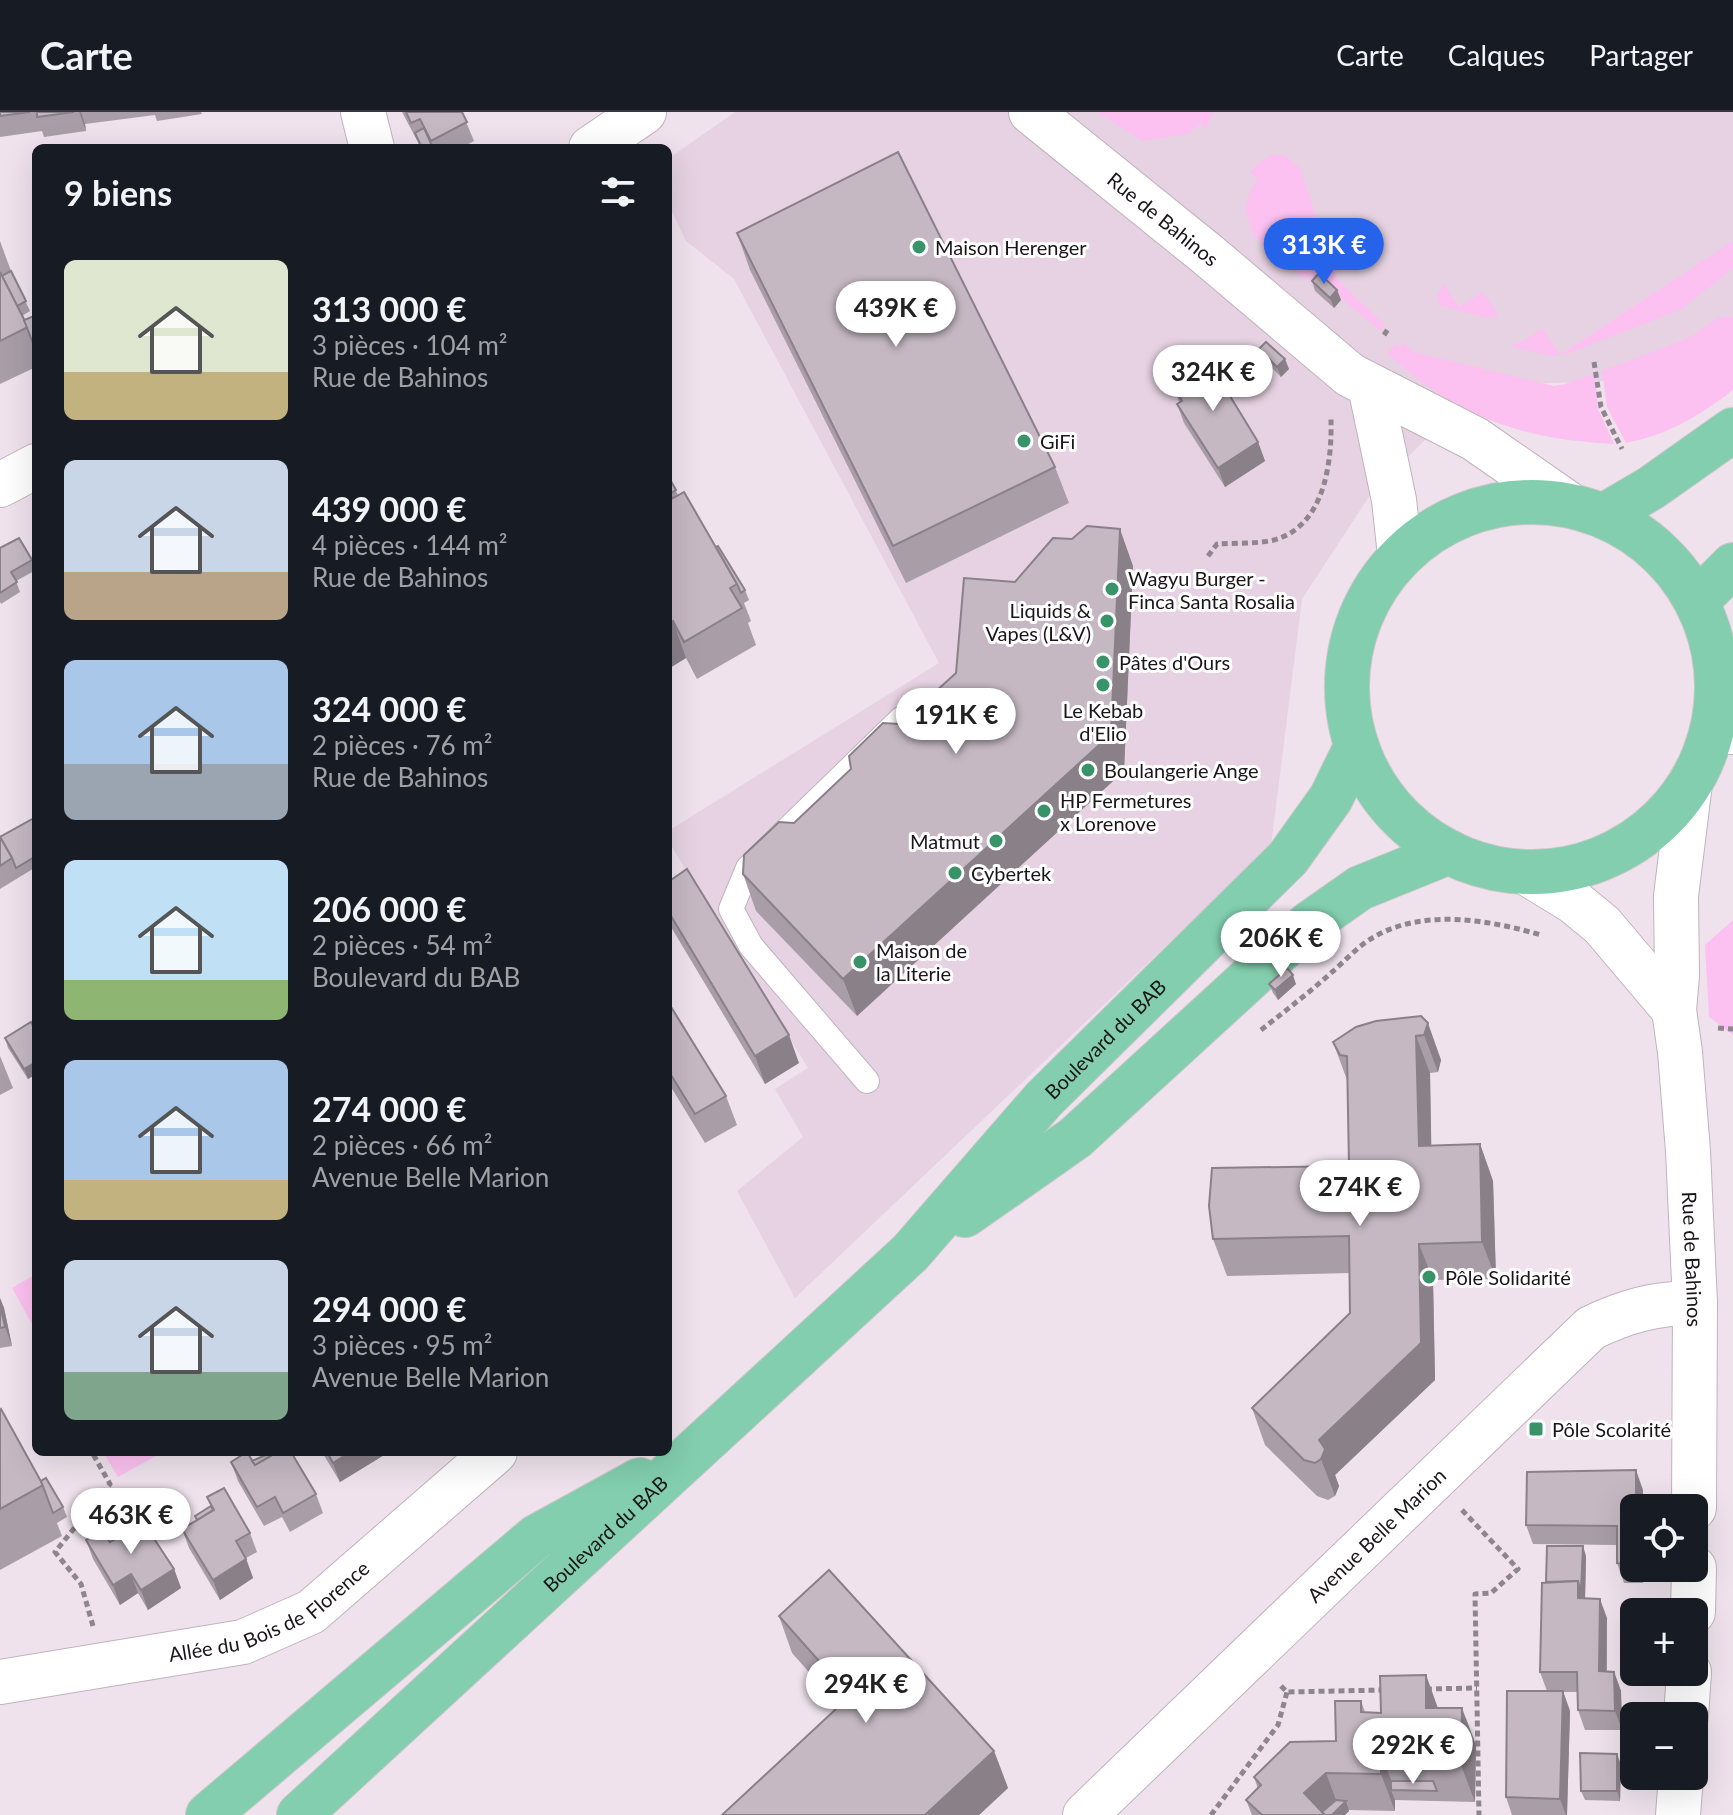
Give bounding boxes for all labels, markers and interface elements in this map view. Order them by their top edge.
text: Carte [40,32,133,78]
text: Carte [1336,38,1404,72]
text: Calques [1448,38,1545,72]
text: Partager [1589,38,1693,72]
street label: Rue de Bahinos [1103,167,1224,271]
icon: filters [596,170,640,214]
text: 9 biens [64,172,172,213]
pin: 313K € [1259,218,1389,286]
text: 313K € [1282,228,1366,260]
place label: Maison Herenger [935,235,1087,259]
marker: Maison Herenger [910,238,928,256]
pin: 439K € [831,281,961,349]
text: 313 000 € [312,288,467,329]
text: 439K € [854,291,938,323]
icon: home [128,292,224,388]
text: 3 pièces · 104 m² [312,329,507,361]
pin: 324K € [1148,345,1278,413]
text: 324K € [1171,355,1255,387]
text: Rue de Bahinos [312,361,488,393]
place label: GiFi [1040,429,1075,453]
marker: GiFi [1015,432,1033,450]
text: 439 000 € [312,488,467,529]
icon: home [128,492,224,588]
text: 4 pièces · 144 m² [312,529,507,561]
text: Rue de Bahinos [312,561,488,593]
place label: Wagyu Burger - Finca Santa Rosalia [1128,566,1295,613]
marker: Wagyu Burger - Finca Santa Rosalia [1103,580,1121,598]
place label: Liquids & Vapes (L&V) [985,598,1092,645]
marker: Liquids & Vapes (L&V) [1098,612,1116,630]
place label: Pâtes d'Ours [1119,650,1230,674]
marker: Pâtes d'Ours [1094,653,1112,671]
marker: Le Kebab d'Elio [1094,676,1112,694]
text: 324 000 € [312,688,467,729]
pin: 191K € [891,688,1021,756]
icon: home [128,692,224,788]
text: 191K € [914,698,998,730]
place label: Le Kebab d'Elio [1063,698,1143,745]
text: 2 pièces · 76 m² [312,729,492,761]
place label: Boulangerie Ange [1104,758,1258,782]
text: Rue de Bahinos [312,761,488,793]
marker: Boulangerie Ange [1079,761,1097,779]
place label: HP Fermetures x Lorenove [1060,788,1191,835]
marker: HP Fermetures x Lorenove [1035,802,1053,820]
place label: Matmut [910,829,980,853]
marker: Matmut [987,832,1005,850]
place label: Cybertek [971,861,1052,885]
marker: Cybertek [946,864,964,882]
text: 206 000 € [312,888,467,929]
icon: home [128,892,224,988]
pin: 206K € [1216,911,1346,979]
text: 206K € [1239,921,1323,953]
text: 2 pièces · 54 m² [312,929,492,961]
place label: Maison de la Literie [876,938,967,985]
marker: Maison de la Literie [851,953,869,971]
text: Boulevard du BAB [312,961,520,993]
street label: Boulevard du BAB [1040,974,1170,1104]
text: 274 000 € [312,1088,467,1129]
icon: home [128,1092,224,1188]
text: 2 pièces · 66 m² [312,1129,492,1161]
pin: 274K € [1295,1160,1425,1228]
text: Avenue Belle Marion [312,1161,549,1193]
text: 274K € [1318,1170,1402,1202]
street label: Rue de Bahinos [1678,1191,1707,1327]
place label: Pôle Solidarité [1445,1265,1571,1289]
marker: Pôle Solidarité [1420,1268,1438,1286]
text: 294 000 € [312,1288,467,1329]
icon: home [128,1292,224,1388]
text: 3 pièces · 95 m² [312,1329,492,1361]
text: Avenue Belle Marion [312,1361,549,1393]
place label: Pôle Scolarité [1552,1417,1671,1441]
marker: Pôle Scolarité [1527,1420,1545,1438]
street label: Avenue Belle Marion [1302,1463,1450,1607]
street label: Boulevard du BAB [538,1470,672,1596]
pin: 463K € [66,1488,196,1556]
map controls [1620,1494,1708,1790]
button: locate [1620,1494,1708,1582]
text: 463K € [89,1498,173,1530]
street label: Allée du Bois de Florence [167,1555,374,1666]
button: + [1620,1598,1708,1686]
pin: 294K € [801,1657,931,1725]
text: 294K € [824,1667,908,1699]
button: − [1620,1702,1708,1790]
pin: 292K € [1348,1718,1478,1786]
text: 292K € [1371,1728,1455,1760]

